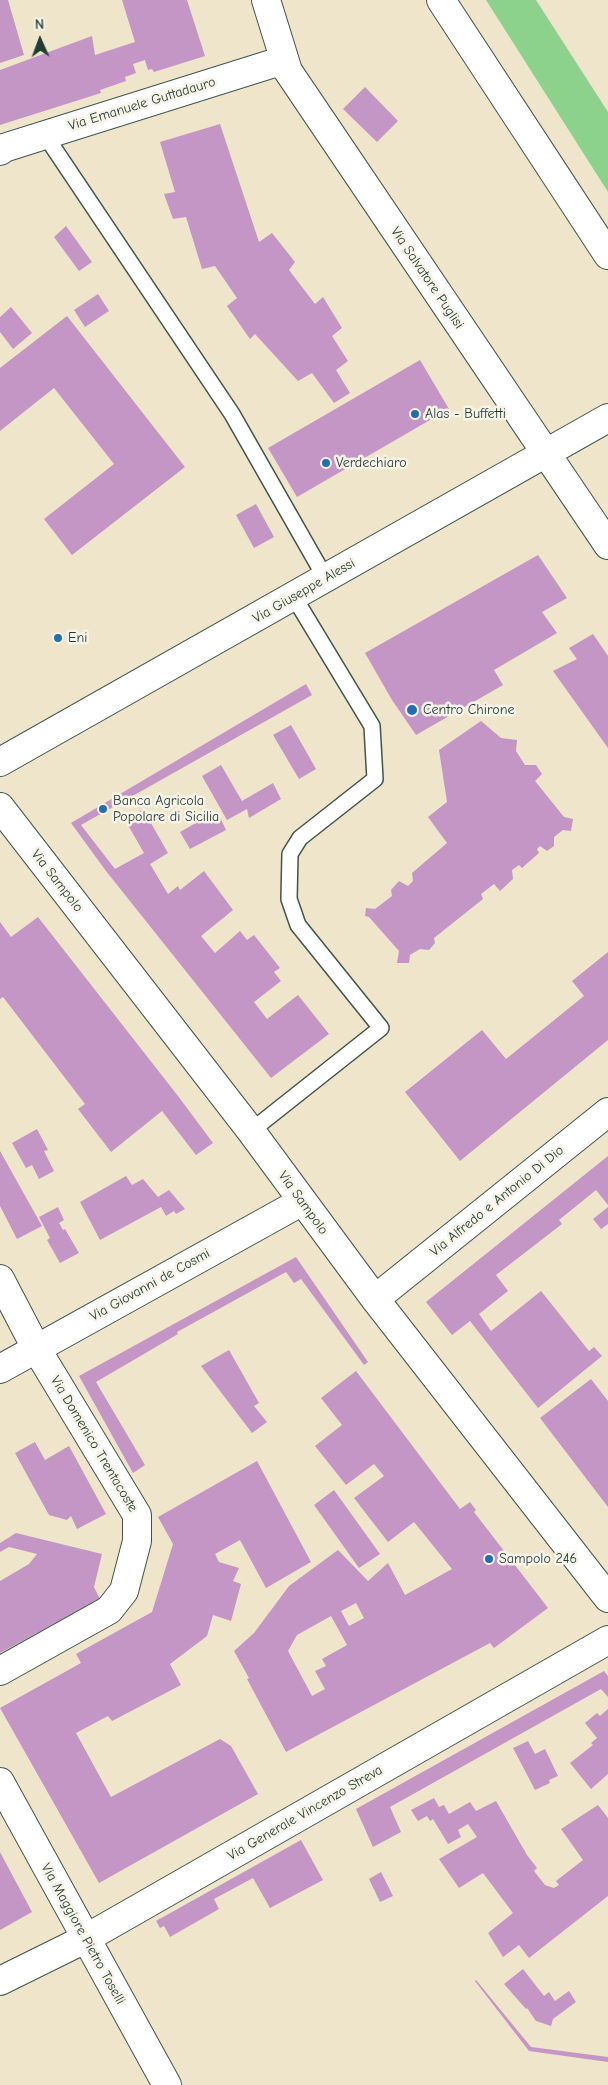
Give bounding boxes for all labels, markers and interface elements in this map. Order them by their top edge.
north arrow [15,15,65,65]
text: N [35,16,44,33]
street label: Via Emanuele Guttadauro [66,74,218,134]
street label: Via Salvatore Puglisi [387,224,467,332]
place label: Alas - Buffetti [425,406,506,422]
marker: Alas - Buffetti [409,408,421,420]
place label: Verdechiaro [336,455,407,471]
marker: Verdechiaro [320,457,332,469]
street label: Via Giuseppe Alessi [250,555,358,627]
place label: Eni [68,630,87,646]
marker: Eni [52,632,64,644]
place label: Centro Chirone [423,702,515,718]
marker: Centro Chirone [405,703,419,717]
place label: Banca Agricola Popolare di Sicilia [113,793,219,826]
marker: Banca Agricola Popolare di Sicilia [97,803,109,815]
street label: Via Sampolo [27,847,87,915]
street label: Via Alfredo e Antonio Di Dio [427,1142,567,1260]
street label: Via Sampolo [274,1168,332,1238]
street label: Via Giovanni de Cosmi [87,1245,213,1325]
street label: Via Domenico Trentacoste [47,1373,141,1515]
place label: Sampolo 246 [499,1551,577,1567]
marker: Sampolo 246 [483,1553,495,1565]
street label: Via Generale Vincenzo Streva [224,1762,386,1864]
street label: Via Maggiore Pietro Toselli [37,1860,129,2008]

